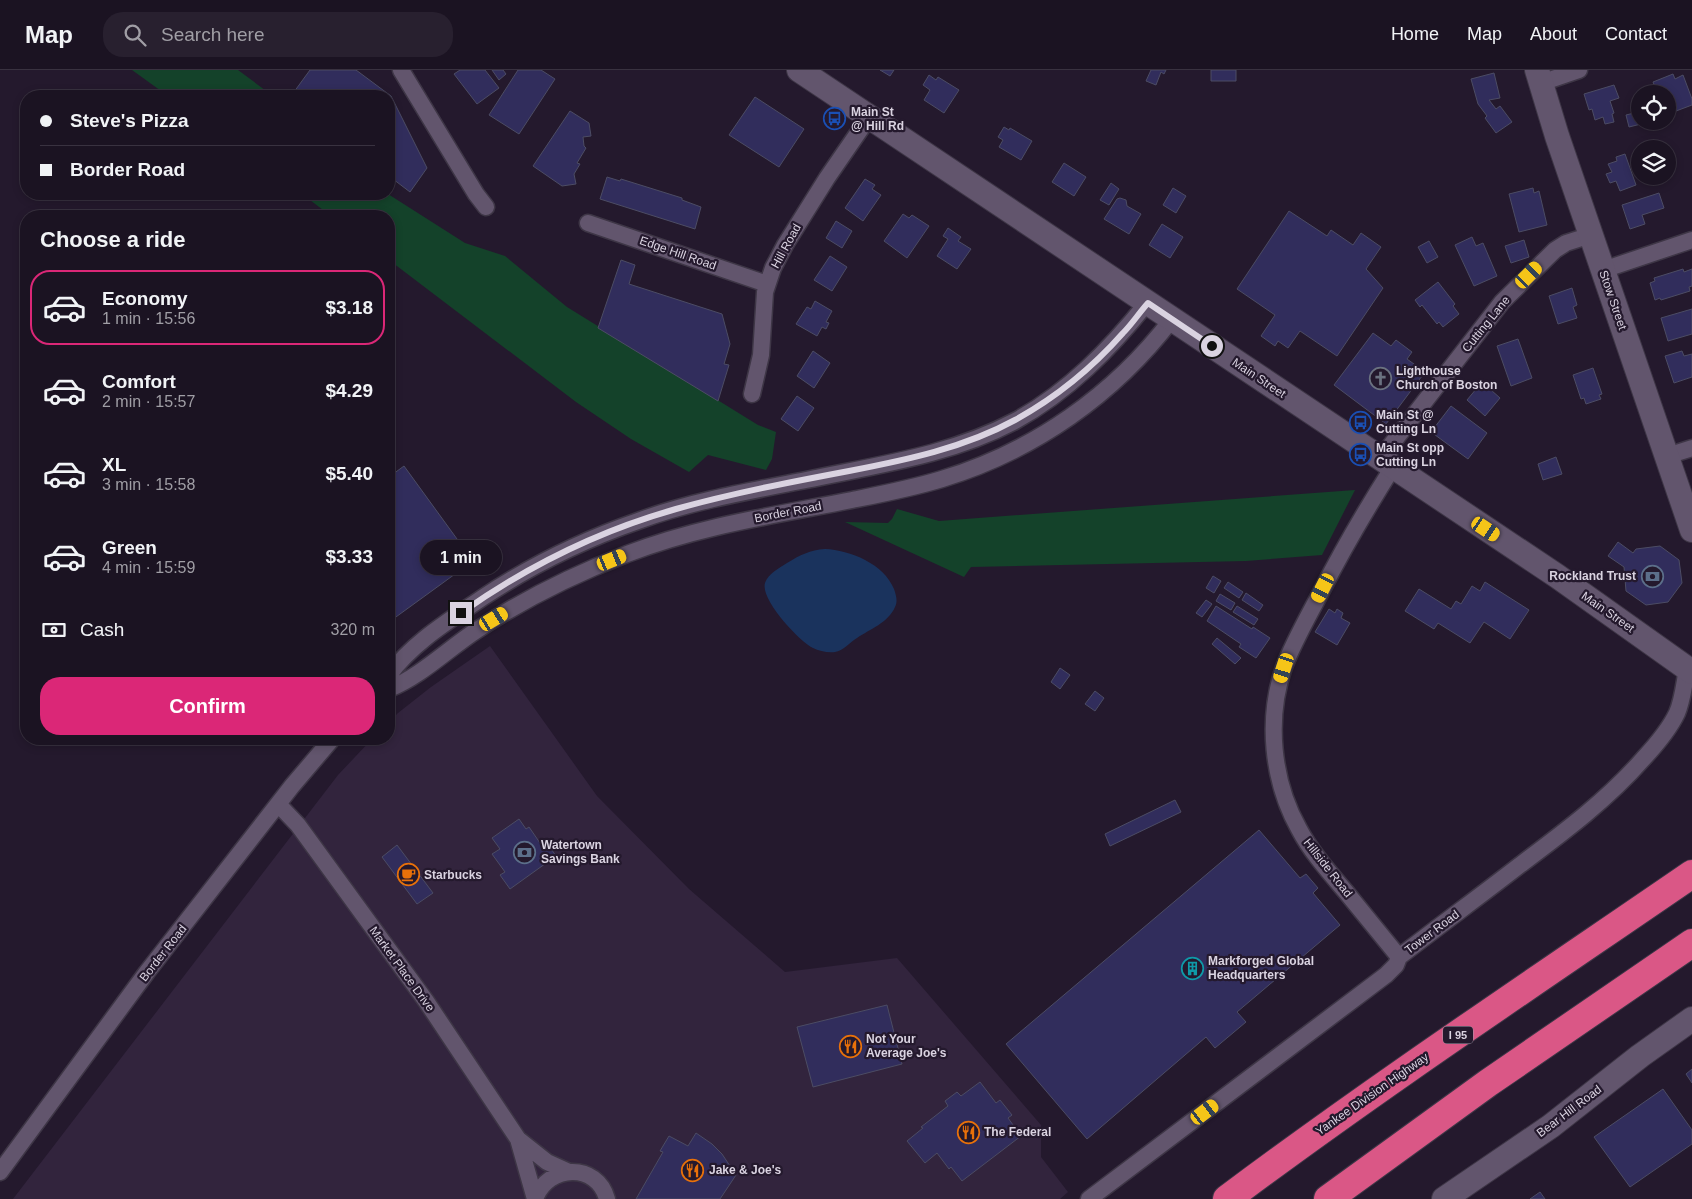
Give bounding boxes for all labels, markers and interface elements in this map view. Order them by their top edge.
search box [103,12,453,57]
text: Map [25,21,73,48]
icon: search [121,21,149,49]
text: Search here [161,24,265,45]
text: Home [1391,24,1439,44]
text: Map [1467,24,1502,44]
text: About [1530,24,1577,44]
text: Contact [1605,24,1667,44]
map controls [1631,85,1676,185]
button: locate [1631,85,1676,130]
place label: Main St @ Hill Rd [851,105,904,133]
bus stop icon: Main St @ Hill Rd [823,107,847,131]
text: Steve's Pizza [70,110,189,131]
button: layers [1631,140,1676,185]
text: Border Road [70,159,185,180]
street label: Hill Road [768,221,804,271]
text: Choose a ride [40,227,185,252]
street label: Edge Hill Road [638,233,718,273]
car [1513,259,1544,291]
street label: Stow Street [1596,268,1630,332]
icon: car [42,285,87,330]
text: Economy [102,288,188,309]
street label: Cutting Lane [1459,293,1513,355]
text: $3.18 [325,297,373,318]
text: 1 min · 15:56 [102,310,195,327]
route start [1201,335,1223,357]
street label: Main Street [1230,355,1289,401]
place label: Lighthouse Church of Boston [1396,364,1497,392]
church icon: Lighthouse Church of Boston [1368,366,1392,390]
icon: car [42,368,87,413]
text: Comfort [102,371,176,392]
text: $4.29 [325,380,373,401]
text: 2 min · 15:57 [102,393,195,410]
place label: Main St @ Cutting Ln [1376,408,1436,436]
bus stop icon: Main St @ Cutting Ln [1348,410,1372,434]
place label: Main St opp Cutting Ln [1376,441,1444,469]
bus stop icon: Main St opp Cutting Ln [1348,443,1372,467]
icon: car [42,451,87,496]
text: XL [102,454,126,475]
text: $5.40 [325,463,373,484]
text: 3 min · 15:58 [102,476,195,493]
street label: Border Road [753,499,823,525]
car [1469,514,1502,544]
icon: car [42,534,87,579]
text: Green [102,537,157,558]
callout: 1 min [420,540,502,576]
text: $3.33 [325,546,373,567]
car [595,547,628,573]
text: 1 min [440,549,482,566]
text: 4 min · 15:59 [102,559,195,576]
bank icon: Rockland Trust [1640,564,1664,588]
place label: Rockland Trust [1549,569,1636,583]
car [1309,571,1336,605]
street label: Main Street [1579,589,1638,636]
route end [450,602,472,624]
car [477,605,510,633]
icon: cash [40,616,68,644]
text: Cash [80,619,124,640]
text: 320 m [331,621,375,638]
car [1272,651,1295,685]
button: Confirm [40,677,375,735]
street label: Hillside Road [1301,836,1355,900]
place label: Watertown Savings Bank [541,838,620,866]
bank icon: Watertown Savings Bank [513,840,537,864]
cafe icon: Starbucks [396,863,420,887]
place label: Starbucks [424,868,482,882]
street label: Tower Road [1402,907,1462,957]
street label: Border Road [137,922,189,984]
street label: Market Place Drive [367,924,438,1014]
place label: Markforged Global Headquarters [1208,954,1314,982]
building icon: Markforged Global Headquarters [1180,956,1204,980]
road number: I 95 [1443,1026,1473,1044]
place label: Not Your Average Joe's [866,1032,947,1060]
restaurant icon: Not Your Average Joe's [838,1034,862,1058]
street label: Yankee Division Highway [1313,1050,1431,1138]
street label: Bear Hill Road [1534,1082,1604,1140]
car [1188,1097,1221,1127]
restaurant icon: The Federal [956,1120,980,1144]
place label: The Federal [984,1125,1051,1139]
restaurant icon: Jake & Joe's [681,1158,705,1182]
place label: Jake & Joe's [709,1163,782,1177]

